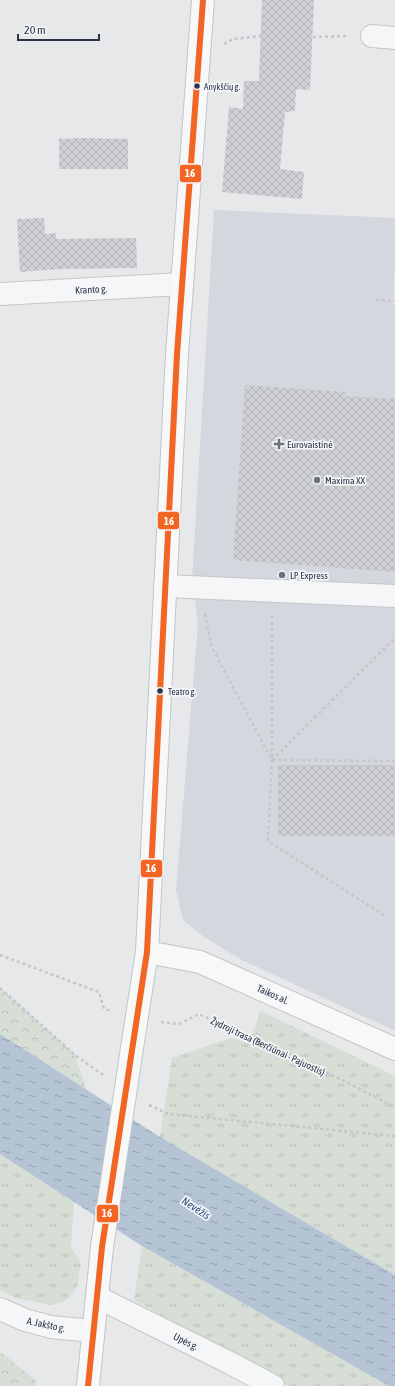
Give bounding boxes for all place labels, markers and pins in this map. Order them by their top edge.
marker: Anykščių g. [192,81,202,91]
place label: Anykščių g. [204,82,240,92]
marker: Eurovaistinė [274,439,284,449]
place label: Eurovaistinė [287,439,333,450]
marker: Maxima XX [312,475,322,485]
place label: Maxima XX [325,475,365,486]
marker: LP Express [277,570,287,580]
place label: LP Express [290,570,328,581]
marker: Teatro g. [155,686,165,696]
place label: Teatro g. [168,687,196,697]

